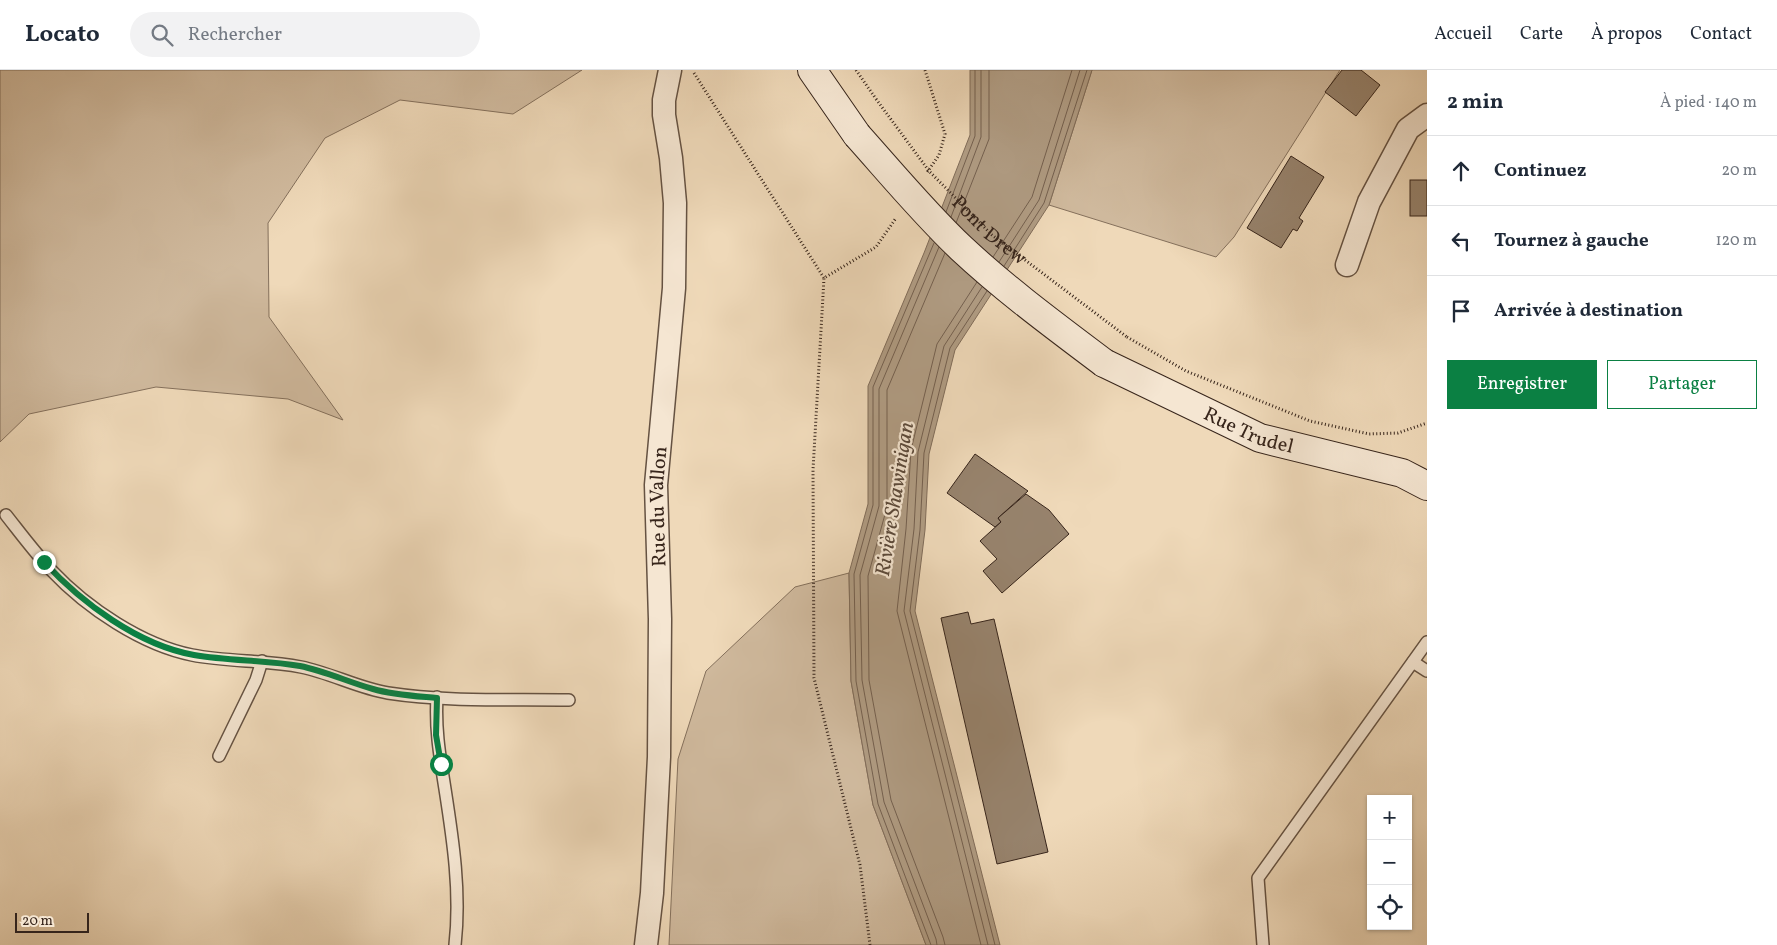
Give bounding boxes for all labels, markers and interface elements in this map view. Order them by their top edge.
search box [130,12,480,57]
text: Locato [25,18,100,52]
icon: search [148,21,176,49]
text: Rechercher [188,22,282,48]
text: Accueil [1434,22,1492,47]
text: Carte [1520,22,1563,47]
text: À propos [1591,22,1662,47]
text: Contact [1690,22,1752,47]
text: 2 min [1447,88,1504,117]
text: À pied · 140 m [1660,92,1757,114]
icon: ahead [1447,157,1475,185]
text: Continuez [1494,158,1586,184]
text: 20 m [1722,160,1757,182]
street label: Pont Drew [944,190,1032,273]
icon: left [1447,227,1475,255]
text: Tournez à gauche [1494,228,1649,254]
text: 120 m [1715,230,1757,252]
icon: arrive [1447,297,1475,325]
text: Arrivée à destination [1494,298,1683,324]
button: Enregistrer [1447,360,1597,409]
button: Partager [1607,360,1757,409]
street label: Rue Trudel [1198,401,1296,462]
water label: Rivière Shawinigan [869,420,922,578]
street label: Rue du Vallon [644,445,675,567]
route end [33,551,56,574]
route start [430,753,453,776]
map controls [1367,795,1412,930]
button: + [1367,795,1412,840]
button: − [1367,840,1412,885]
button: locate [1367,885,1412,930]
scale bar [15,910,89,933]
text: 20 m [22,912,53,931]

